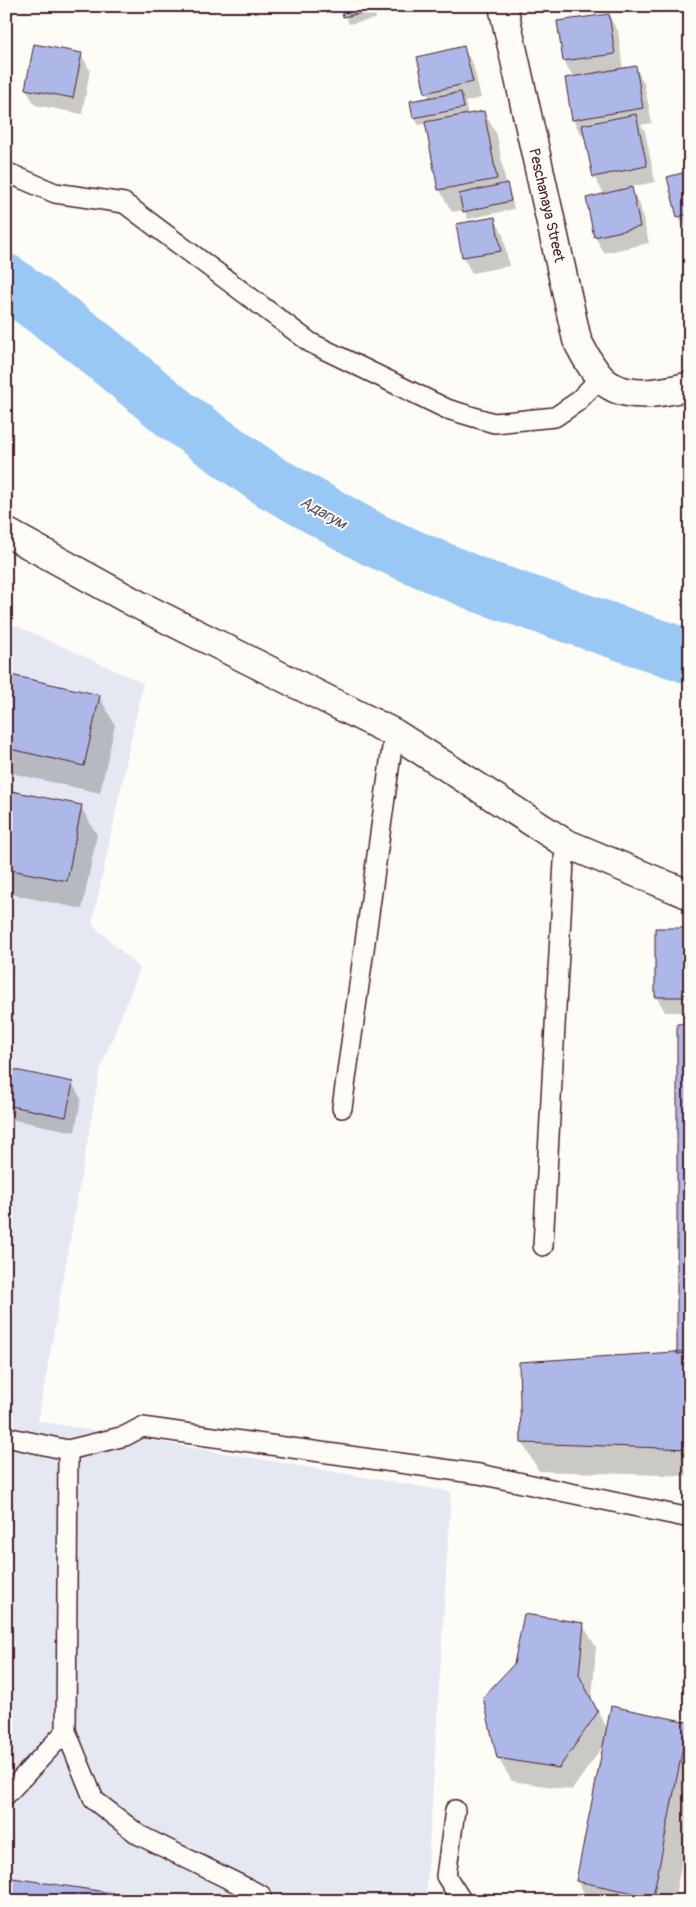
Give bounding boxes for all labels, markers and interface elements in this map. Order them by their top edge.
street label: Peschanaya Street [524,146,569,265]
water label: Адагум [297,492,352,535]

